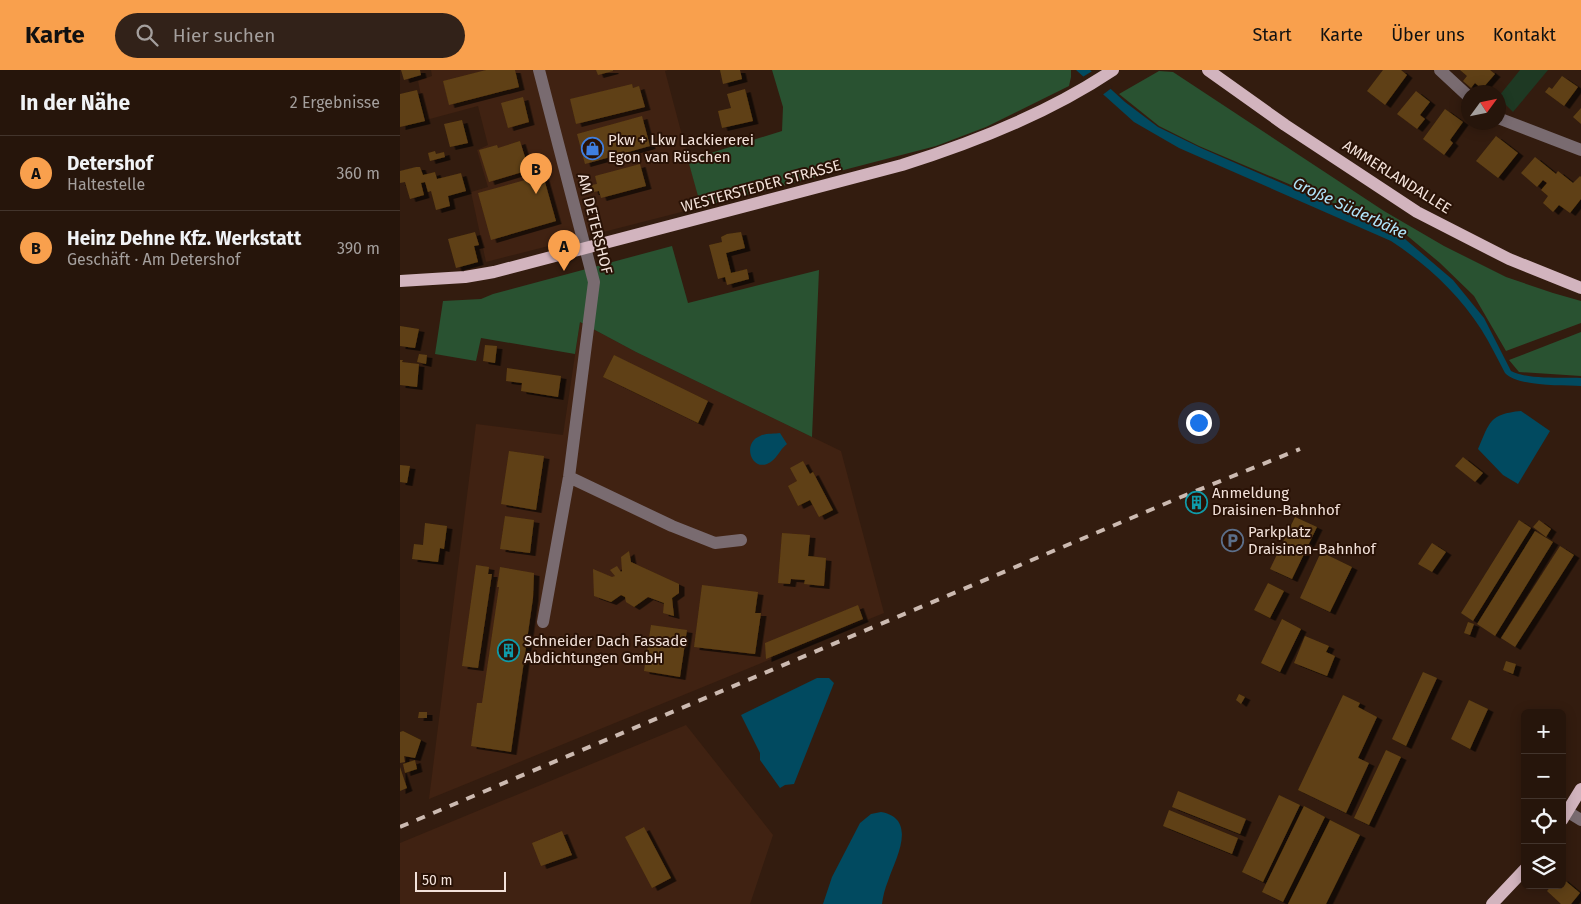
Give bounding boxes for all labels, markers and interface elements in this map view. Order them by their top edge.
search box [115,13,465,58]
text: Karte [25,21,85,49]
icon: search [133,21,161,49]
text: Hier suchen [173,24,275,47]
text: Start [1252,24,1292,46]
text: Karte [1320,24,1363,46]
text: Über uns [1391,24,1465,46]
text: Kontakt [1493,24,1556,46]
north arrow [1461,85,1506,130]
text: In der Nähe [20,90,130,116]
text: 2 Ergebnisse [290,93,380,112]
place label: Pkw + Lkw Lackiererei Egon van Rüschen [608,131,754,166]
street label: AMMERLANDALLEE [1339,136,1455,218]
shop icon: Pkw + Lkw Lackiererei Egon van Rüschen [580,137,604,161]
text: Detershof [67,152,153,175]
pin: B [520,153,552,194]
street label: WESTERSTEDER STRASSE [679,156,843,216]
text: A [31,164,41,183]
text: 360 m [337,164,380,183]
street label: AM DETERSHOF [574,172,616,276]
water label: Große Süderbäke [1290,173,1410,243]
text: Haltestelle [67,175,145,194]
text: Heinz Dehne Kfz. Werkstatt [67,227,301,250]
pin: A [548,230,580,271]
text: B [31,239,41,258]
text: 390 m [337,239,380,258]
text: Geschäft · Am Detershof [67,250,240,269]
your location [1186,410,1212,436]
place label: Anmeldung Draisinen-Bahnhof [1212,484,1341,519]
building icon: Anmeldung Draisinen-Bahnhof [1184,490,1208,514]
place label: Parkplatz Draisinen-Bahnhof [1248,523,1377,558]
parking icon: Parkplatz Draisinen-Bahnhof [1220,529,1244,553]
place label: Schneider Dach Fassade Abdichtungen GmbH [524,632,687,667]
building icon: Schneider Dach Fassade Abdichtungen GmbH [496,638,520,662]
map controls [1521,709,1566,889]
button: + [1521,709,1566,754]
button: − [1521,754,1566,799]
button: locate [1521,799,1566,844]
button: layers [1521,844,1566,889]
scale bar [415,869,506,892]
text: 50 m [422,872,453,889]

